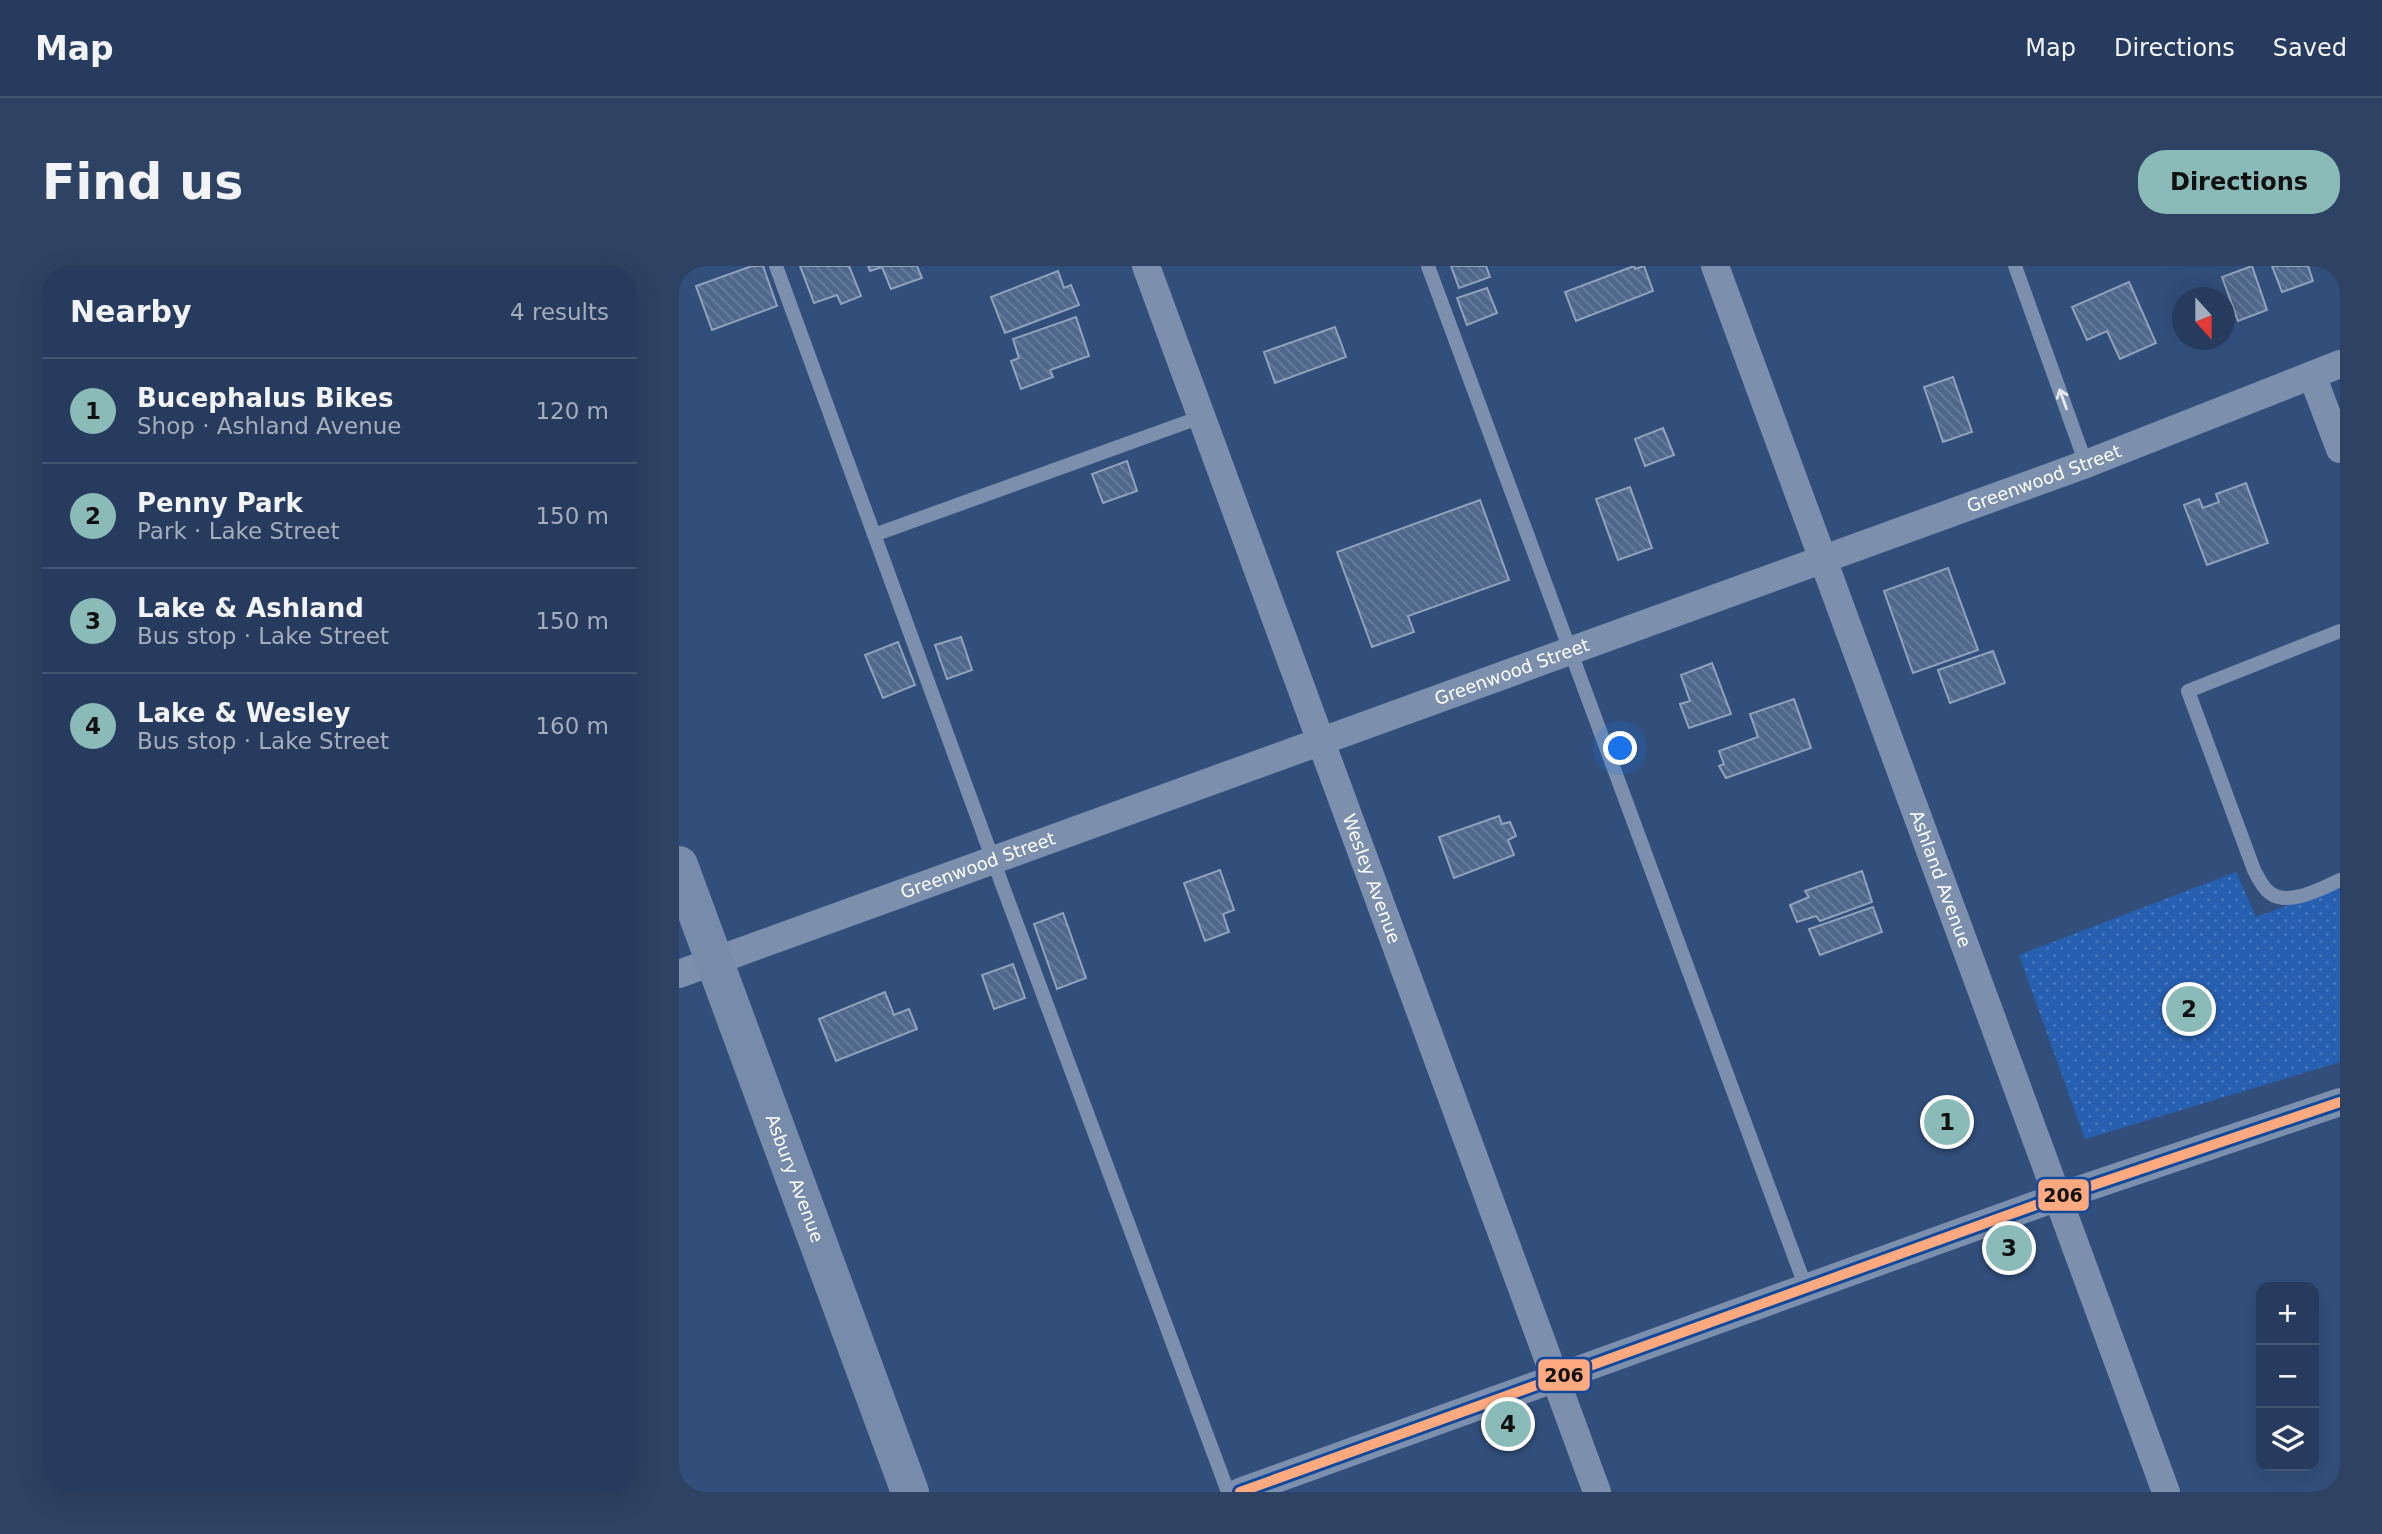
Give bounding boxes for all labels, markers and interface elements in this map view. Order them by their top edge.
text: Map [35,29,114,68]
text: Map [2025,34,2076,62]
text: Directions [2114,34,2235,62]
text: Saved [2273,34,2347,62]
button: Directions [2138,150,2340,214]
text: Find us [42,154,243,211]
north arrow [2172,287,2235,350]
text: Nearby [70,294,192,329]
text: 4 results [510,299,609,325]
text: Bucephalus Bikes [137,383,393,413]
one-way arrow [2056,389,2069,411]
text: 1 [85,398,101,424]
text: 120 m [535,398,609,424]
text: Shop · Ashland Avenue [137,413,402,439]
street label: Greenwood Street [1964,440,2124,516]
text: Penny Park [137,488,303,518]
text: 2 [85,503,101,529]
text: 150 m [535,503,609,529]
text: Park · Lake Street [137,518,339,544]
text: Lake & Ashland [137,593,364,623]
text: 3 [85,608,101,634]
text: 150 m [535,608,609,634]
text: Bus stop · Lake Street [137,623,389,649]
street label: Greenwood Street [1431,634,1592,709]
text: Lake & Wesley [137,698,350,728]
text: 4 [85,713,101,739]
text: 160 m [535,713,609,739]
text: Bus stop · Lake Street [137,728,389,754]
your location [1603,731,1637,765]
street label: Ashland Avenue [1906,807,1976,950]
street label: Wesley Avenue [1338,811,1405,946]
street label: Greenwood Street [897,827,1058,903]
pin: 2 [2166,983,2212,1035]
pin: 1 [1924,1096,1970,1148]
street label: Asbury Avenue [762,1111,828,1245]
line badge: 206 [2037,1178,2090,1212]
text: 206 [2043,1184,2083,1206]
pin: 3 [1986,1222,2032,1274]
map controls [2256,1282,2319,1471]
button: + [2256,1282,2319,1345]
button: − [2256,1345,2319,1408]
line badge: 206 [1537,1358,1591,1392]
text: 206 [1544,1364,1584,1386]
pin: 4 [1485,1398,1531,1450]
button: layers [2256,1408,2319,1471]

